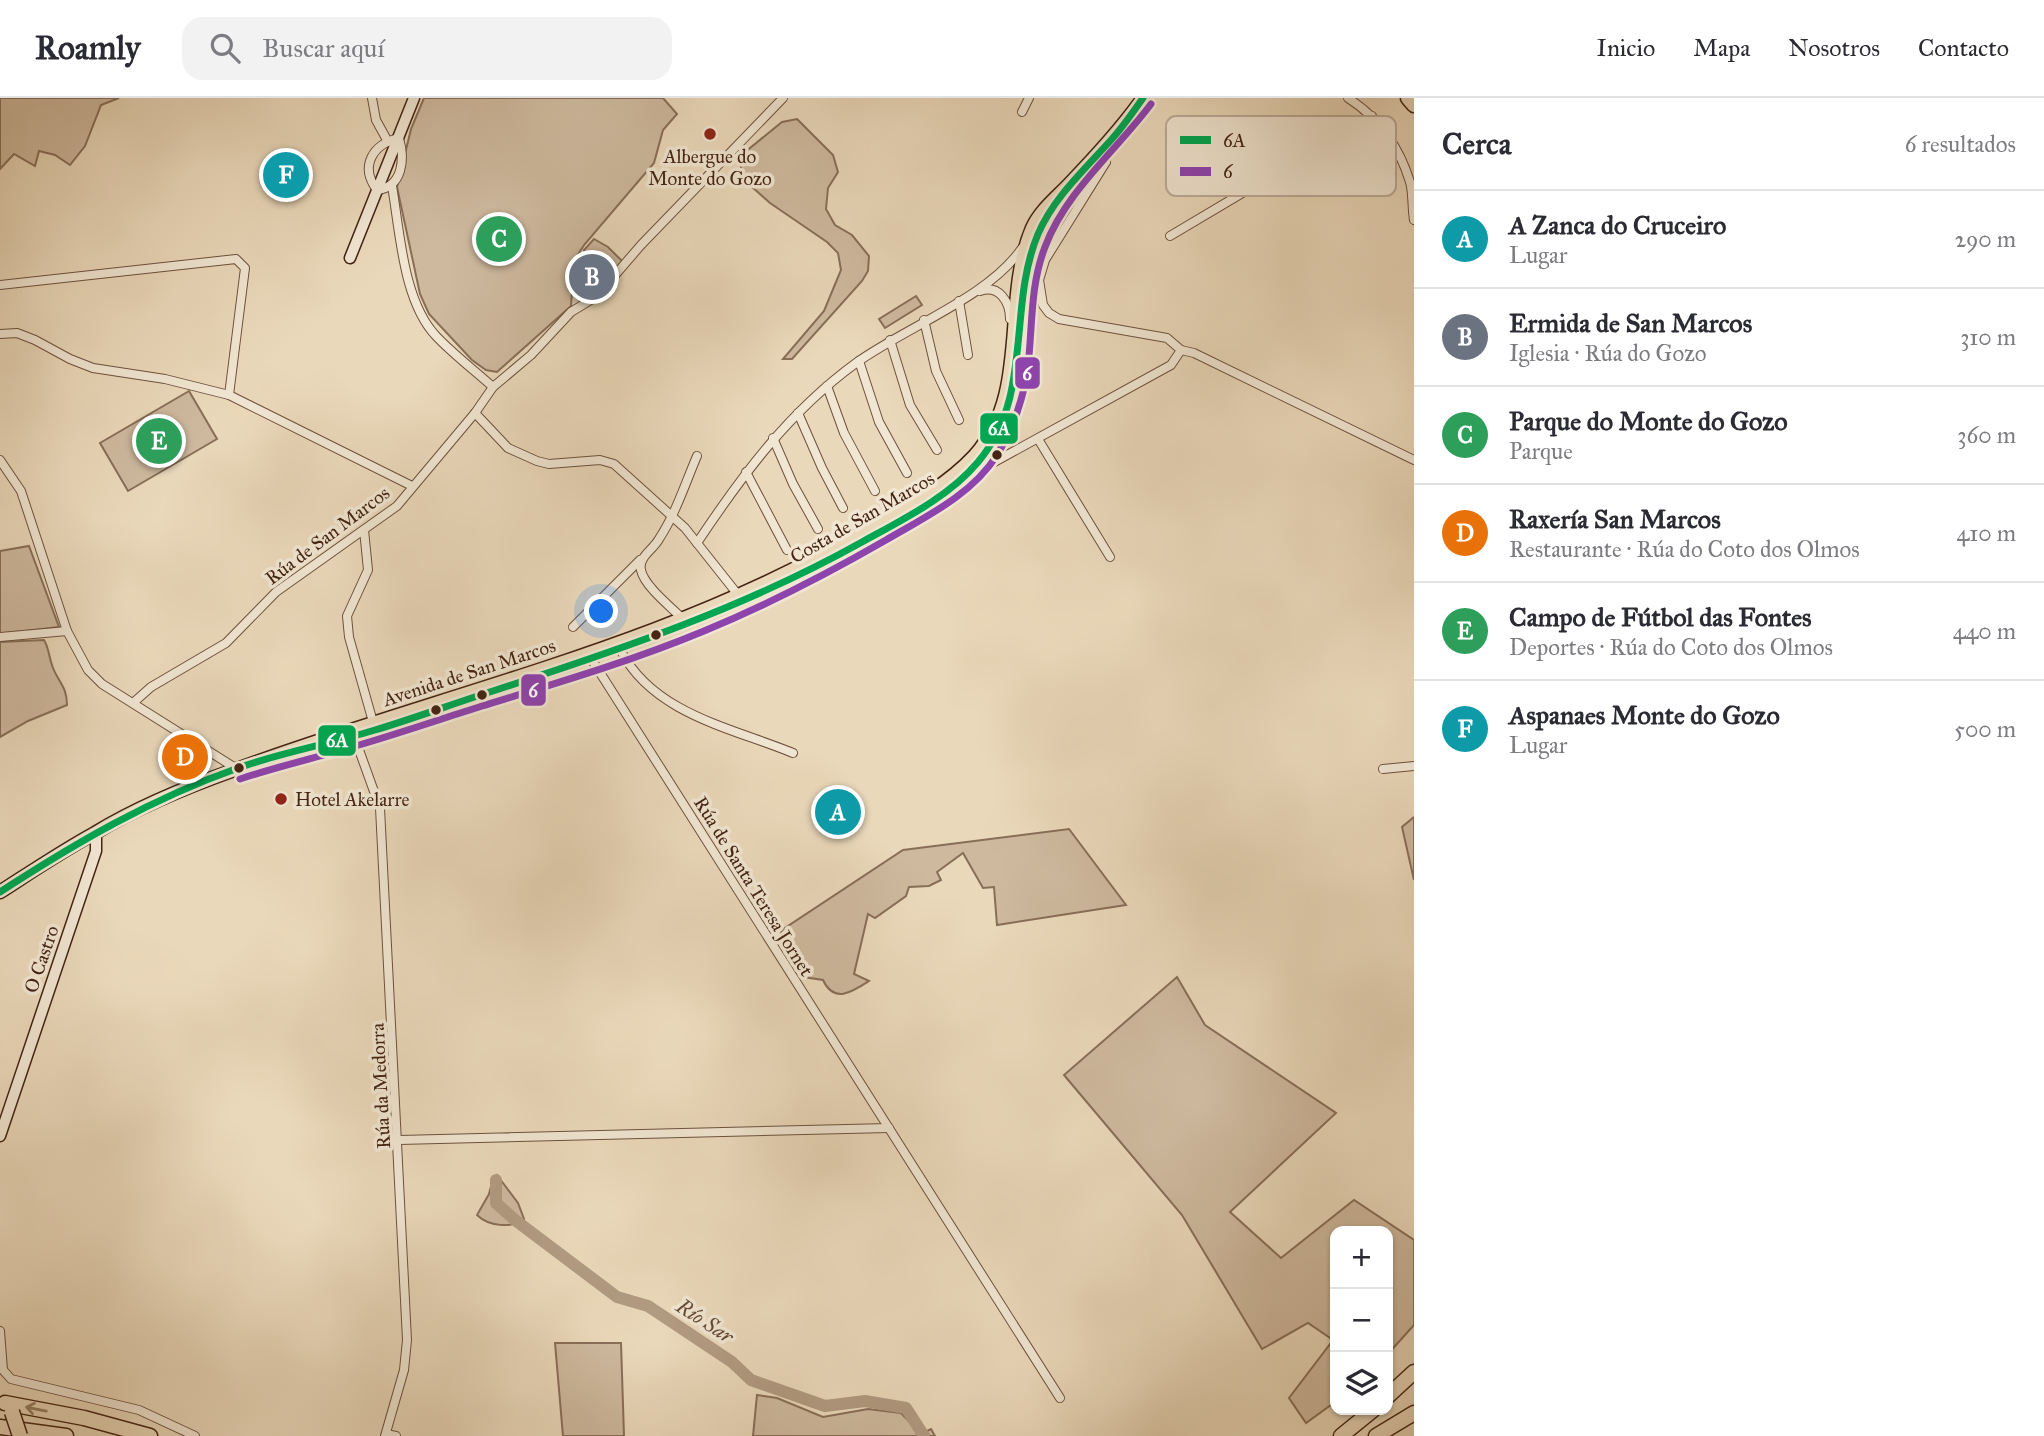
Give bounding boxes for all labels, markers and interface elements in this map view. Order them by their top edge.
search box [182,17,672,80]
text: Roamly [35,28,140,68]
icon: search [206,29,244,67]
text: Buscar aquí [262,32,385,64]
text: Inicio [1597,33,1655,63]
text: Mapa [1693,33,1750,63]
text: Nosotros [1788,33,1880,63]
text: Contacto [1918,33,2009,63]
legend [1166,116,1396,196]
marker: Albergue do Monte do Gozo [702,126,718,142]
text: Cerca [1442,126,1511,162]
text: 6A [1223,129,1246,152]
text: 6 resultados [1905,130,2016,158]
place label: Albergue do Monte do Gozo [648,145,772,190]
pin: F [263,149,309,201]
text: 6 [1223,160,1234,183]
text: A Zanca do Cruceiro [1509,209,1726,241]
pin: C [476,213,522,265]
text: A [1457,225,1473,253]
text: 290 m [1955,225,2016,253]
text: Lugar [1509,241,1567,269]
pin: B [569,251,615,303]
text: Ermida de San Marcos [1509,307,1752,339]
text: B [1457,323,1473,351]
text: 310 m [1960,323,2016,351]
text: Iglesia · Rúa do Gozo [1509,339,1707,367]
line badge: 6 [1014,356,1041,390]
text: 6 [1022,362,1033,385]
text: Parque do Monte do Gozo [1509,405,1788,437]
line badge: 6A [979,412,1019,445]
pin: E [136,415,182,467]
text: 6A [988,417,1010,440]
text: C [1457,421,1473,449]
text: 360 m [1957,421,2016,449]
text: Parque [1509,437,1573,465]
unlabelled marker [990,448,1004,462]
street label: Costa de San Marcos [786,467,938,568]
street label: Rúa de San Marcos [261,481,394,590]
text: Raxería San Marcos [1509,503,1721,535]
text: D [1456,519,1474,547]
text: 410 m [1957,519,2016,547]
text: Restaurante · Rúa do Coto dos Olmos [1509,535,1860,563]
your location [584,594,618,628]
text: Campo de Fútbol das Fontes [1509,601,1811,633]
text: E [1457,617,1473,645]
text: 440 m [1953,617,2016,645]
unlabelled marker [649,628,663,642]
text: Deportes · Rúa do Coto dos Olmos [1509,633,1833,661]
street label: Avenida de San Marcos [379,634,558,712]
line badge: 6 [520,673,547,707]
text: 6 [528,679,539,702]
unlabelled marker [475,688,489,702]
text: Aspanaes Monte do Gozo [1509,699,1780,731]
unlabelled marker [429,703,443,717]
text: F [1457,715,1473,743]
text: 500 m [1954,715,2016,743]
line badge: 6A [317,724,357,757]
text: 6A [326,729,348,752]
pin: D [162,731,208,783]
text: Lugar [1509,731,1567,759]
unlabelled marker [232,761,246,775]
pin: A [815,786,861,838]
place label: Hotel Akelarre [295,788,409,811]
marker: Hotel Akelarre [273,791,289,807]
street label: Rúa de Santa Teresa Jornet [688,792,818,981]
street label: O Castro [19,922,64,996]
street label: Rúa da Medorra [366,1022,395,1149]
map controls [1330,1226,1393,1415]
button: + [1330,1226,1393,1289]
button: − [1330,1289,1393,1352]
water label: Río Sar [671,1292,740,1350]
button: layers [1330,1352,1393,1415]
one-way arrow [25,1401,48,1415]

